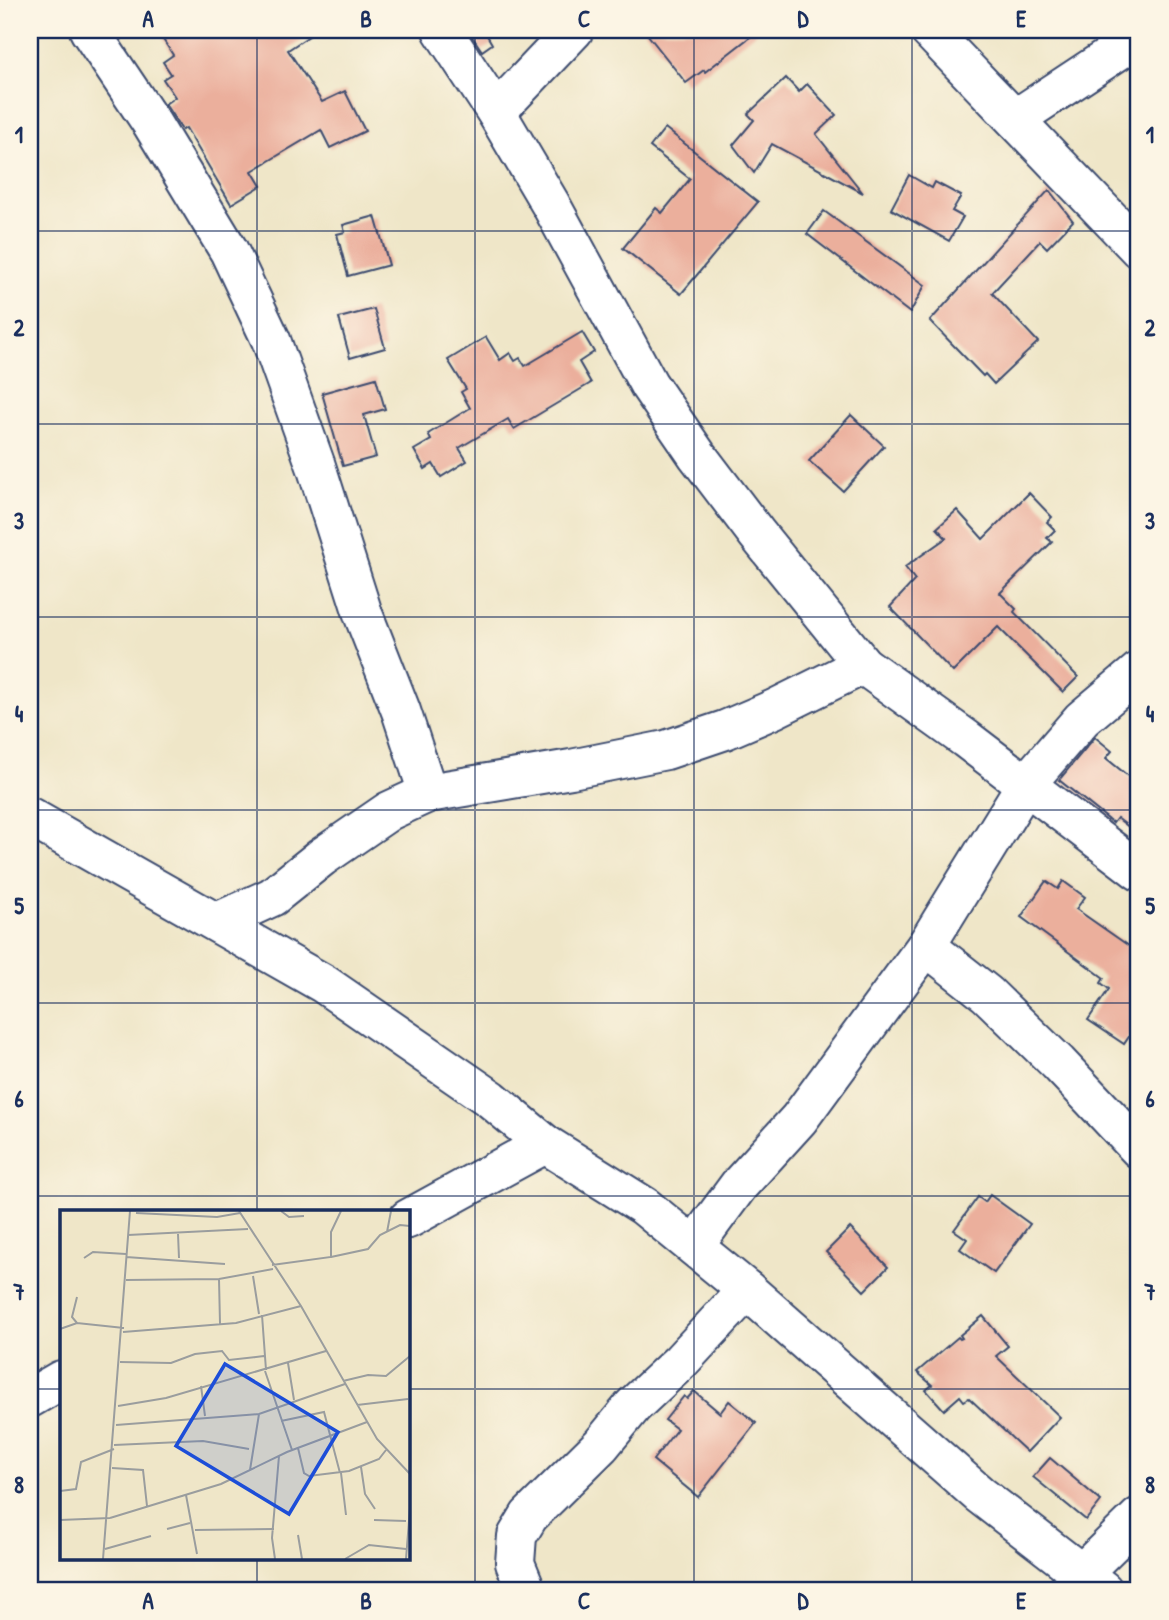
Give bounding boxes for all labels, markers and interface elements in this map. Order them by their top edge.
text: A [142,3,154,34]
text: B [360,3,372,34]
text: C [578,3,590,34]
text: D [798,3,810,34]
text: E [1016,3,1027,34]
text: 1 [15,119,23,150]
text: 1 [1146,119,1154,150]
text: 2 [14,312,25,343]
text: 2 [1145,312,1156,343]
text: 3 [14,505,24,536]
text: 3 [1145,505,1155,536]
text: 4 [15,698,24,729]
text: 4 [1146,698,1155,729]
text: 5 [14,890,24,921]
text: 5 [1145,890,1155,921]
text: 6 [14,1083,24,1114]
text: 6 [1145,1083,1155,1114]
inset map [60,1210,410,1560]
text: 7 [12,1276,25,1307]
text: 7 [1143,1276,1156,1307]
text: 8 [14,1469,24,1500]
text: 8 [1145,1469,1155,1500]
text: A [142,1585,154,1616]
text: B [360,1585,372,1616]
text: C [578,1585,590,1616]
text: D [798,1585,810,1616]
text: E [1016,1585,1027,1616]

